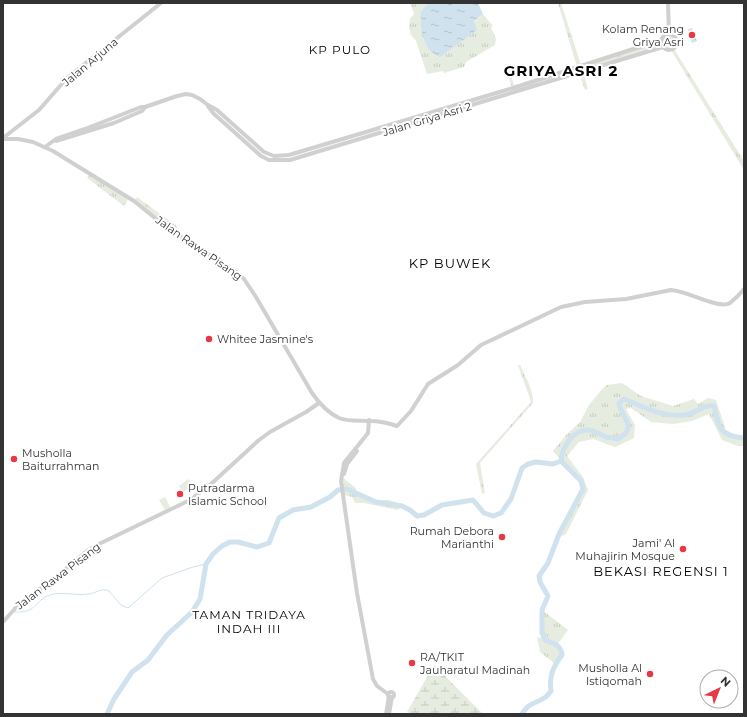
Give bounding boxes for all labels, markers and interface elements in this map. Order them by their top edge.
place label: Kolam Renang Griya Asri [602,22,684,49]
marker: Kolam Renang Griya Asri [687,30,697,40]
street label: Jalan Arjuna [59,35,121,90]
district label: KP PULO [309,42,371,57]
district label: GRIYA ASRI 2 [504,61,618,80]
street label: Jalan Griya Asri 2 [380,99,473,139]
street label: Jalan Rawa Pisang [152,212,245,283]
district label: KP BUWEK [409,255,491,271]
place label: Whitee Jasmine's [217,332,314,346]
marker: Whitee Jasmine's [204,334,214,344]
place label: Musholla Baiturrahman [22,446,99,473]
marker: Musholla Baiturrahman [9,454,19,464]
place label: Putradarma Islamic School [188,481,267,508]
marker: Putradarma Islamic School [175,489,185,499]
place label: Rumah Debora Marianthi [410,524,494,551]
marker: Rumah Debora Marianthi [497,532,507,542]
place label: Jami' Al Muhajirin Mosque [575,536,675,563]
street label: Jalan Rawa Pisang [12,540,103,613]
marker: Jami' Al Muhajirin Mosque [678,544,688,554]
district label: BEKASI REGENSI 1 [593,563,729,579]
district label: TAMAN TRIDAYA INDAH III [192,607,306,636]
place label: RA/TKIT Jauharatul Madinah [419,650,530,677]
marker: RA/TKIT Jauharatul Madinah [407,658,417,668]
place label: Musholla Al Istiqomah [578,661,642,688]
marker: Musholla Al Istiqomah [645,669,655,679]
north arrow [699,669,739,709]
text: N [718,674,734,690]

